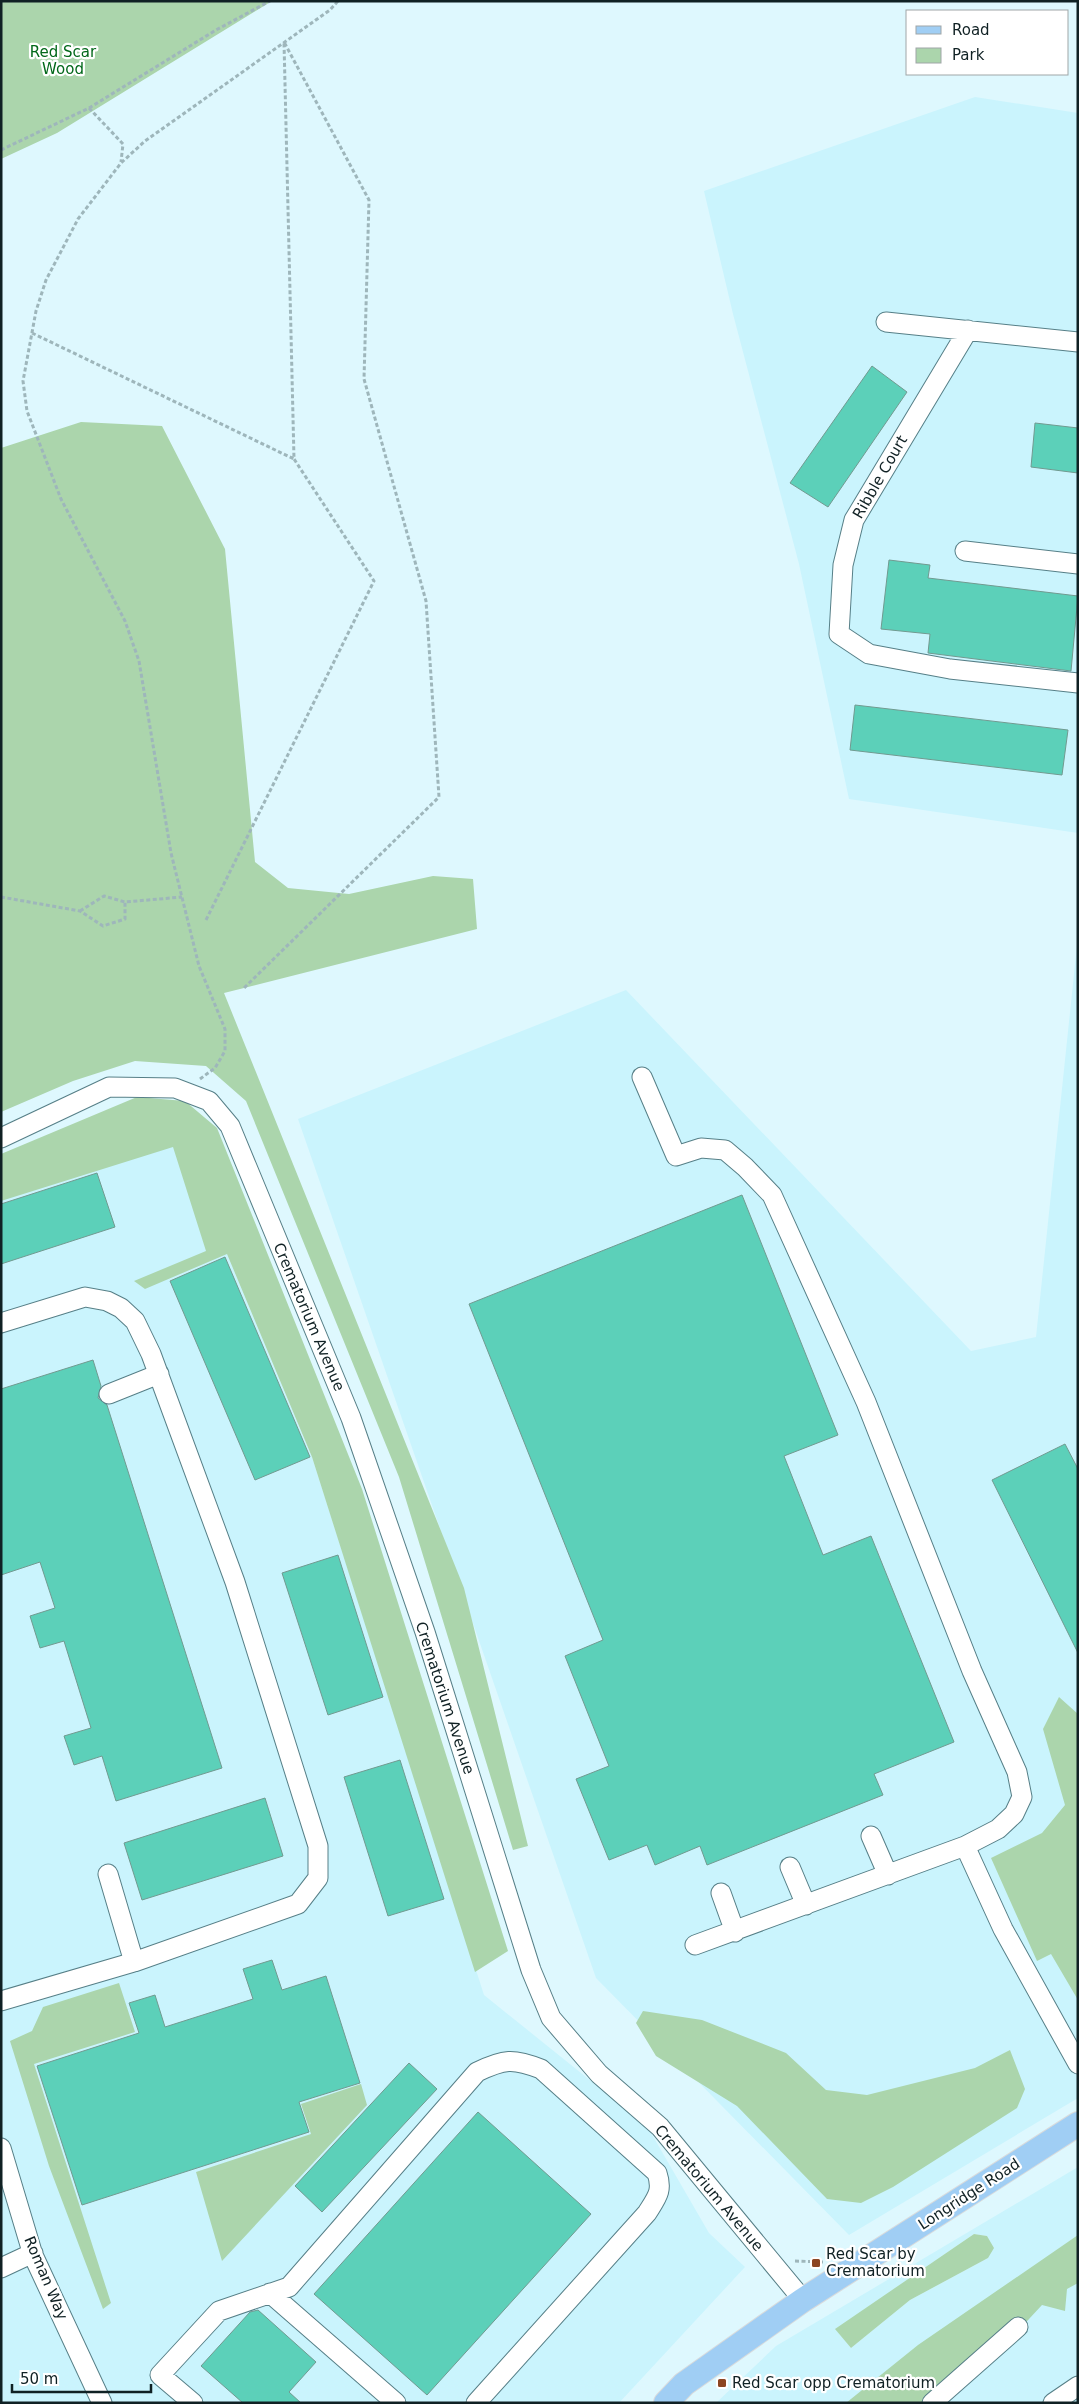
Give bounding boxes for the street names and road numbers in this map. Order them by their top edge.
street label: Ribble Court [849,432,911,522]
street label: Crematorium Avenue [270,1240,348,1394]
street label: Crematorium Avenue [412,1619,478,1777]
street label: Crematorium Avenue [651,2121,767,2255]
street label: Longridge Road [915,2155,1023,2233]
street label: Roman Way [20,2234,72,2323]

